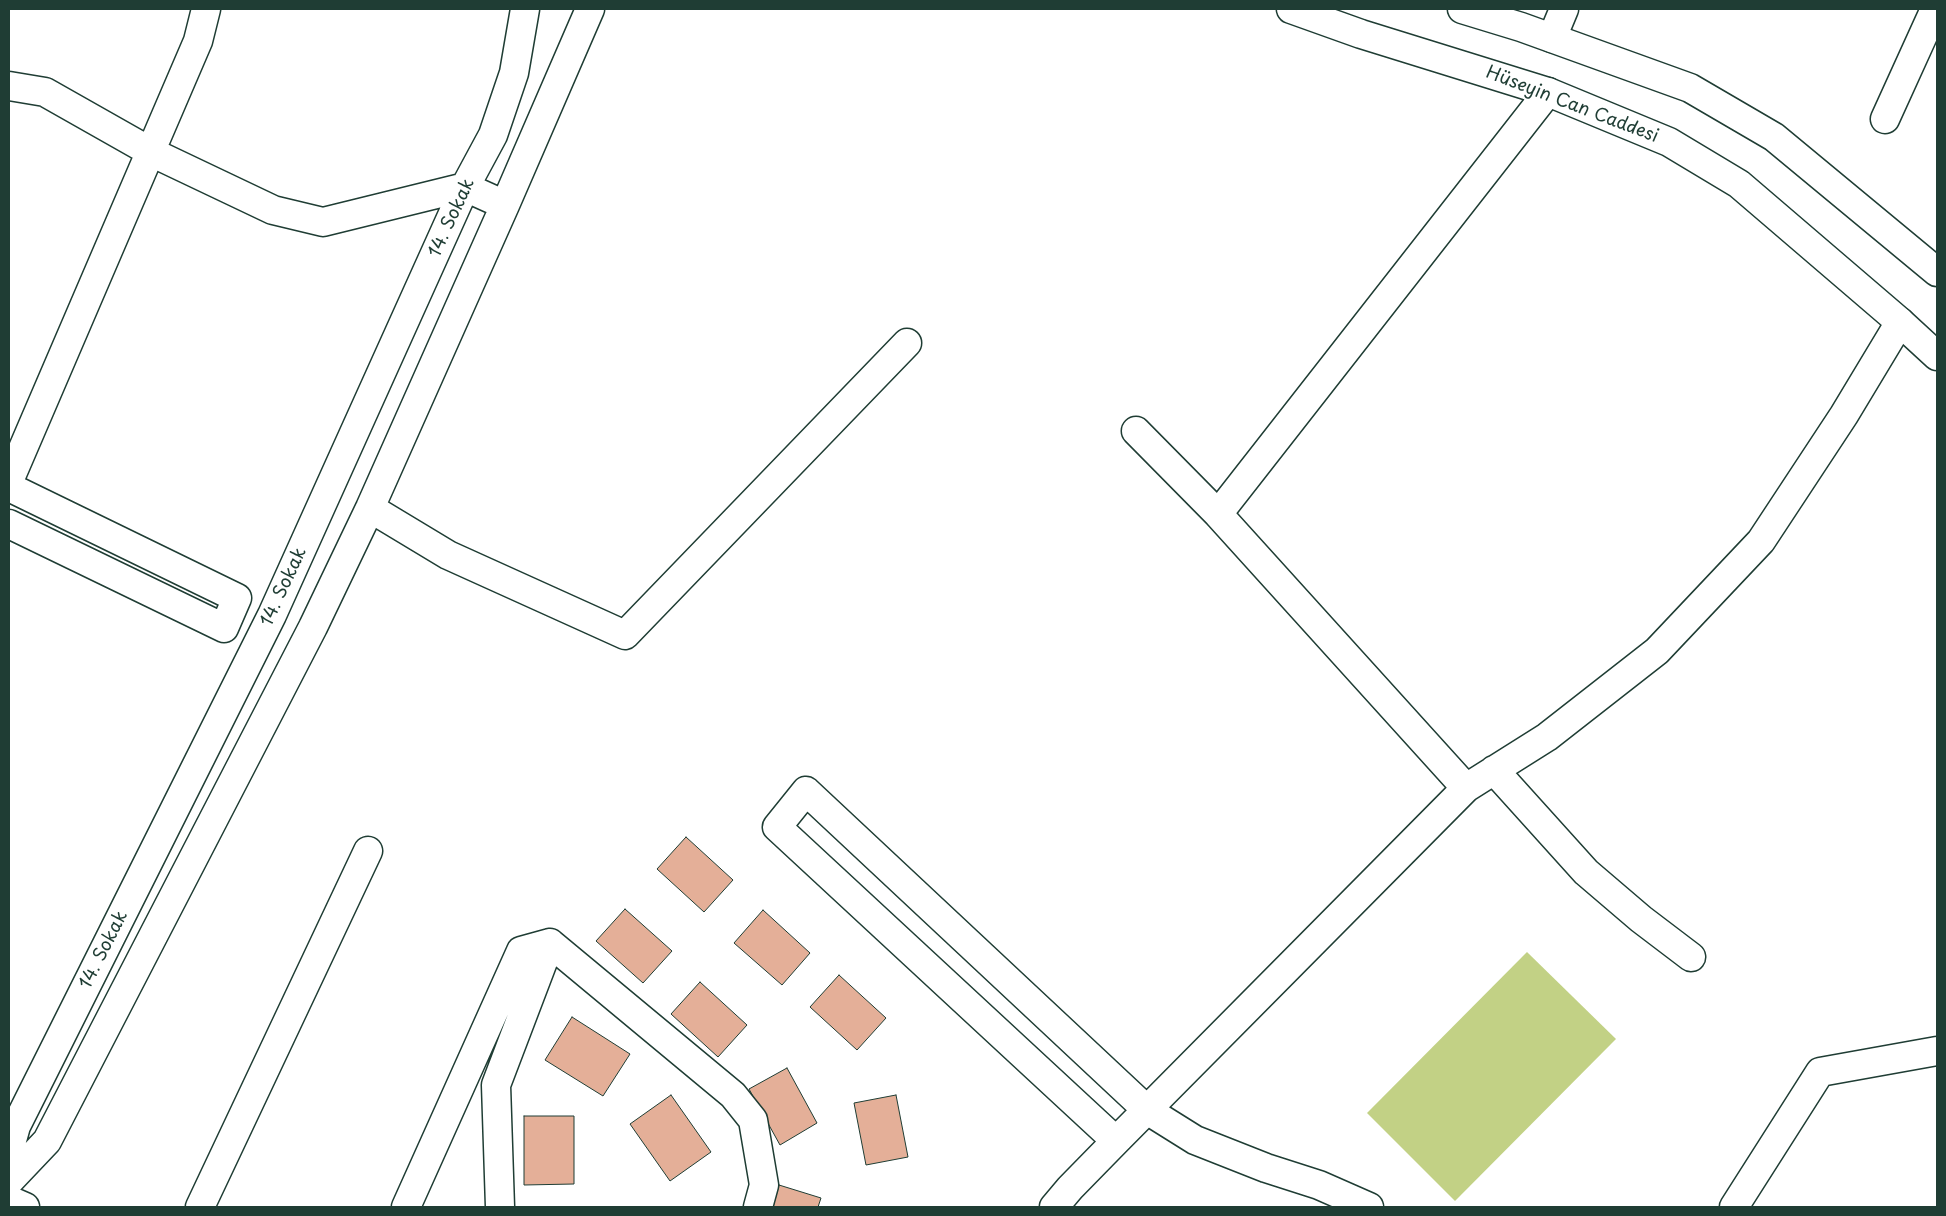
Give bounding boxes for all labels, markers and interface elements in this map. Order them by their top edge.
street label: Hüseyin Can Caddesi [1483,62,1661,148]
street label: 14. Sokak [424,175,480,261]
street label: 14. Sokak [256,544,312,630]
street label: 14. Sokak [75,907,133,993]

